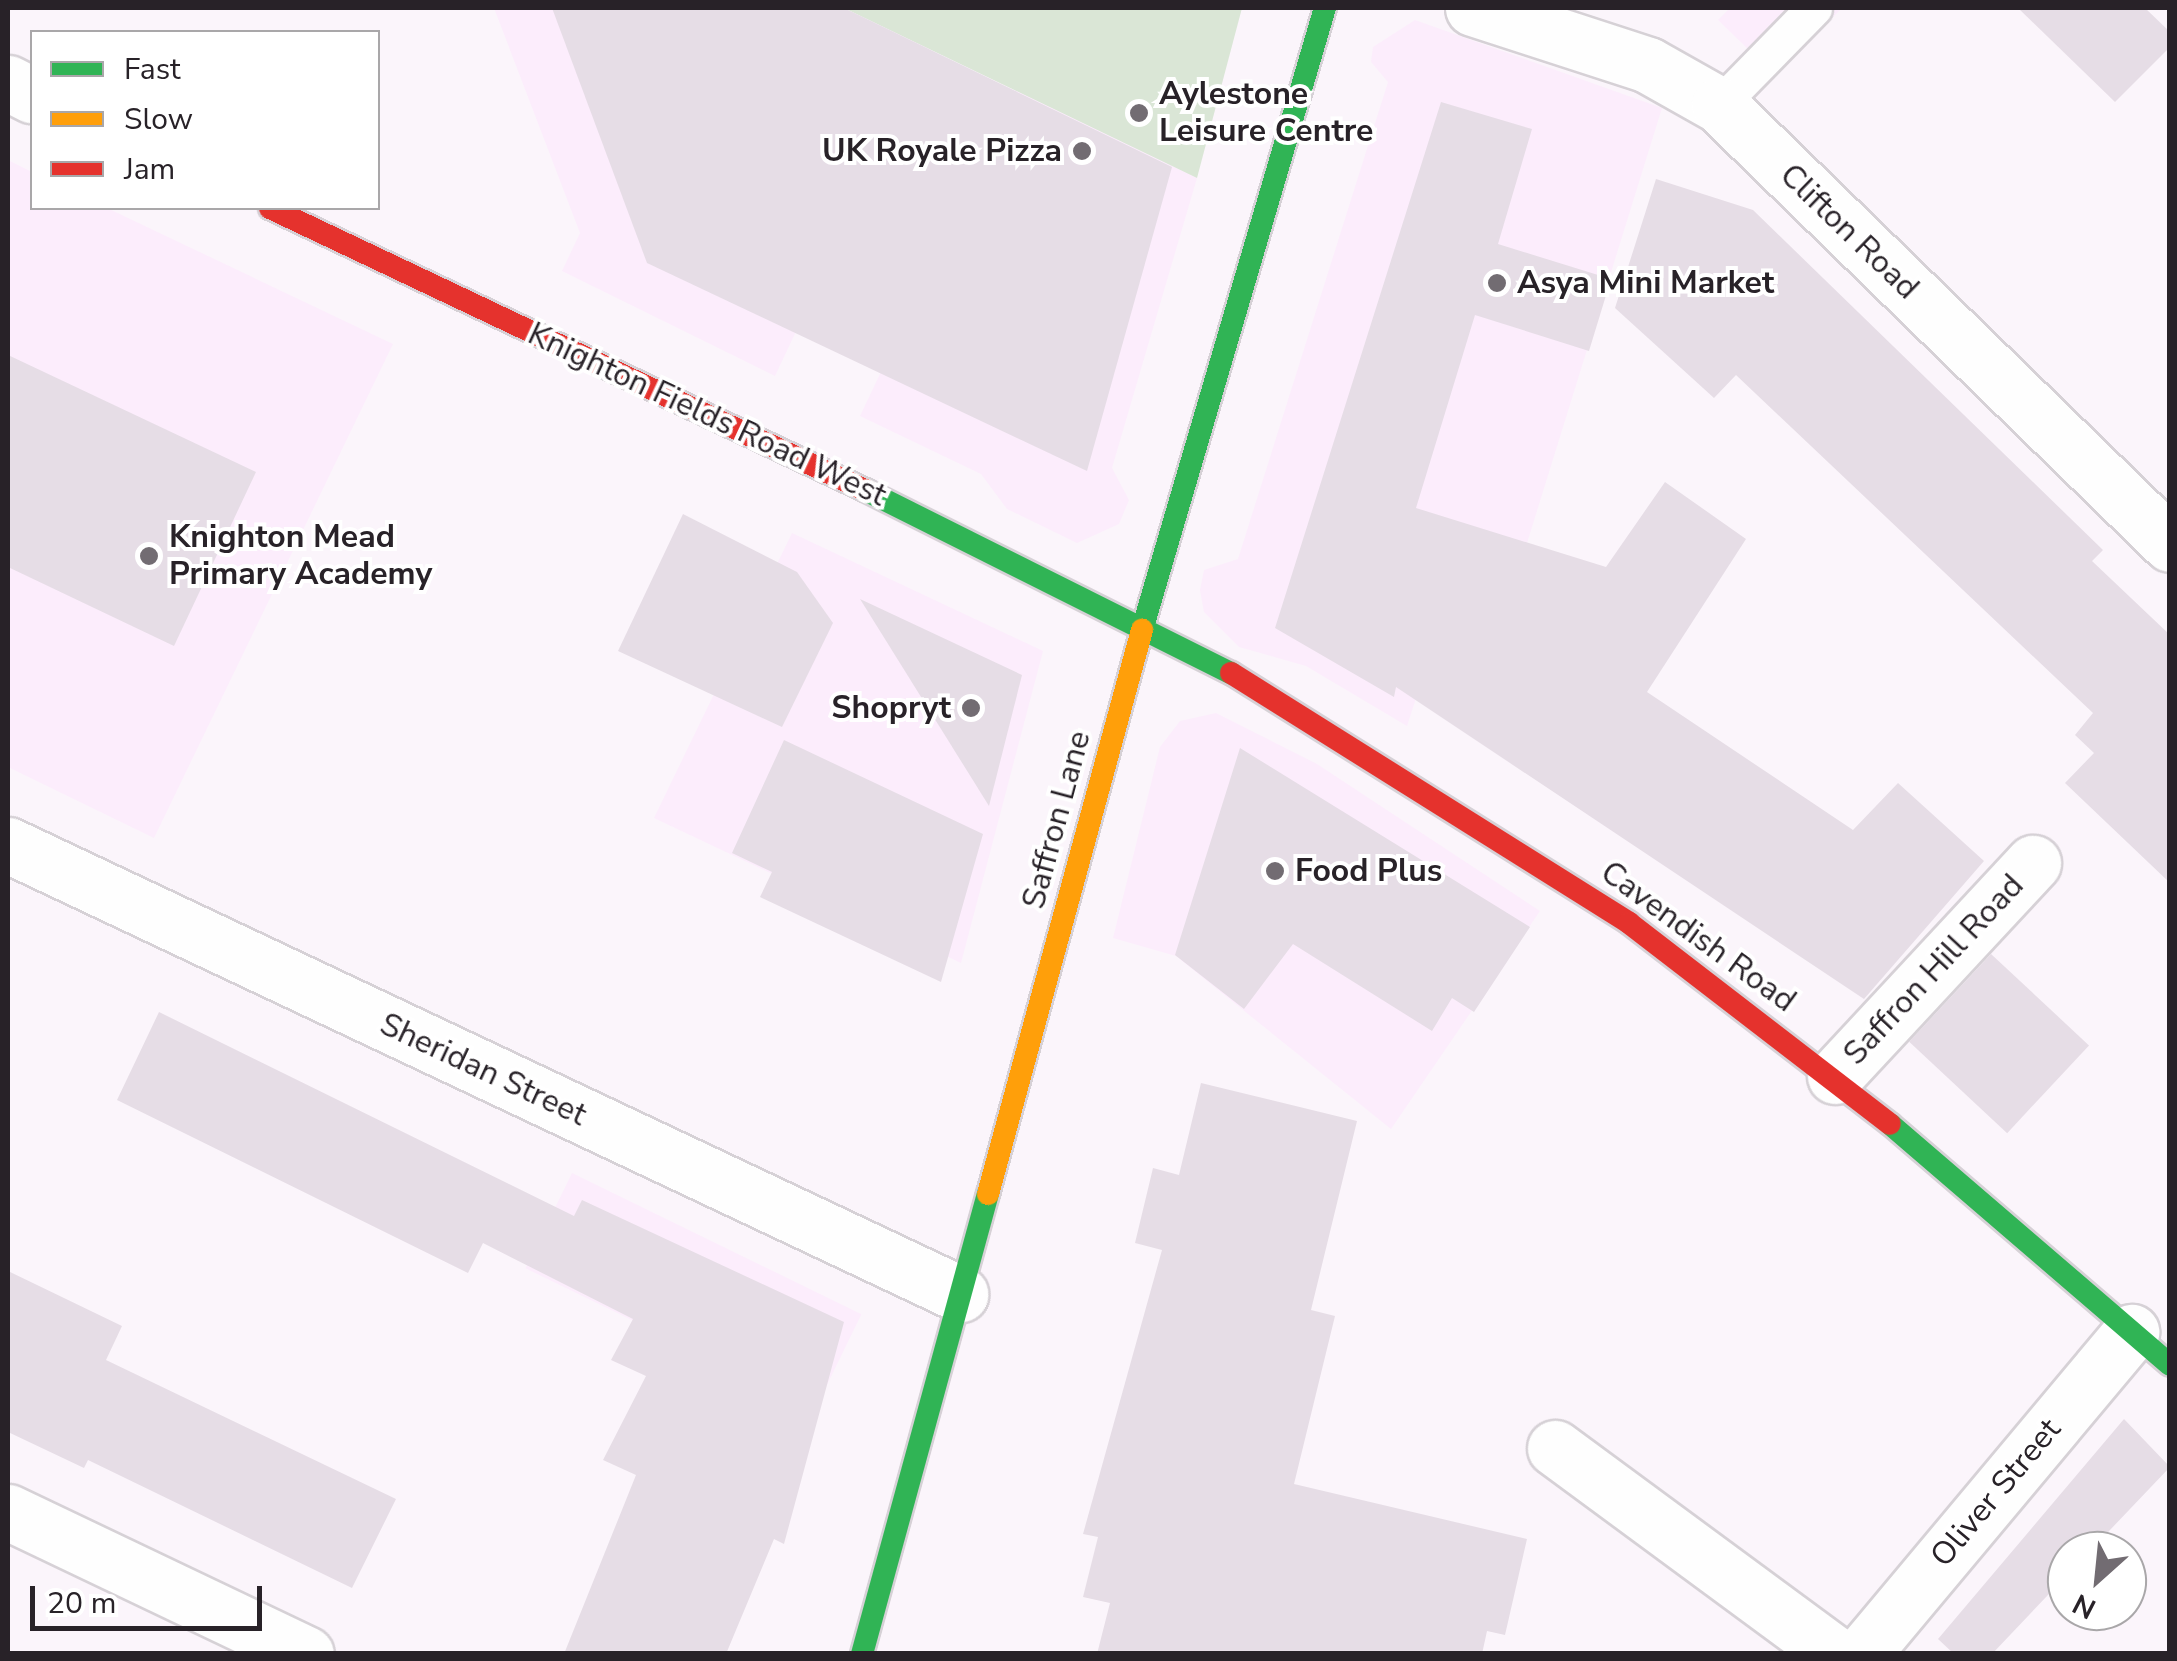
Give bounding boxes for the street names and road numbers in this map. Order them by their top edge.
street label: Clifton Road [1772,156,1926,308]
street label: Knighton Fields Road West [522,315,892,515]
street label: Saffron Lane [1015,727,1099,913]
street label: Cavendish Road [1593,853,1803,1021]
street label: Saffron Hill Road [1836,867,2032,1073]
street label: Sheridan Street [374,1005,592,1135]
street label: Oliver Street [1923,1411,2069,1575]

